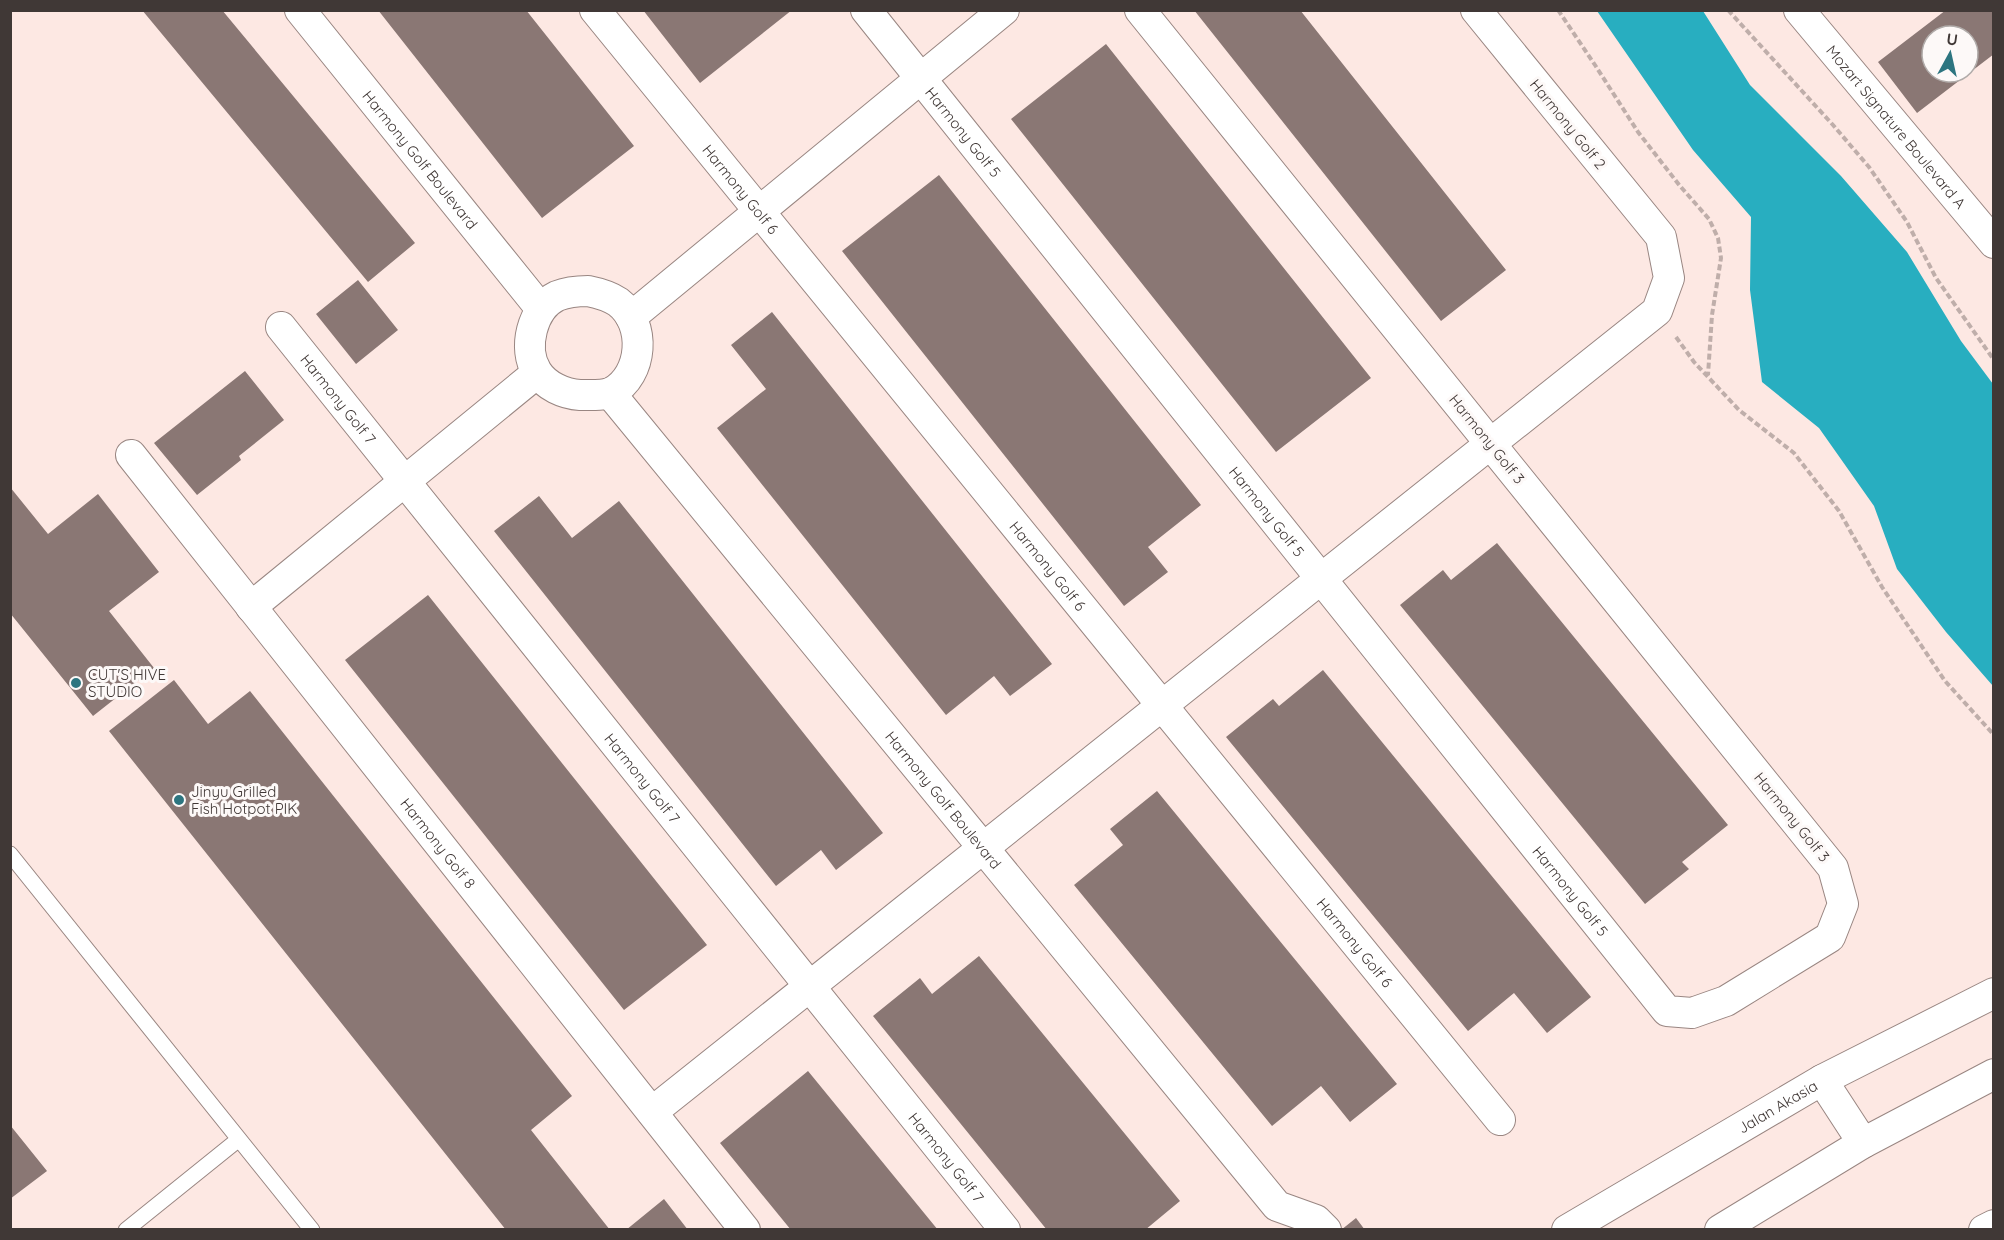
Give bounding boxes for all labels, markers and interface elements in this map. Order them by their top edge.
north arrow [1920,24,1980,84]
text: U [1945,28,1959,50]
street label: Mozart Signature Boulevard A [1823,41,1971,212]
street label: Harmony Golf 2 [1526,75,1610,173]
street label: Harmony Golf 5 [922,83,1005,181]
street label: Harmony Golf Boulevard [359,86,482,233]
street label: Harmony Golf 6 [699,140,783,238]
street label: Harmony Golf 7 [297,350,381,448]
street label: Harmony Golf 3 [1445,390,1529,488]
street label: Harmony Golf 5 [1225,462,1309,560]
street label: Harmony Golf 6 [1006,517,1090,614]
place label: CUT'S HIVE STUDIO [88,665,166,701]
marker: CUT'S HIVE STUDIO [69,676,83,690]
street label: Harmony Golf Boulevard [881,727,1006,872]
street label: Harmony Golf 7 [601,729,685,827]
street label: Harmony Golf 3 [1750,768,1834,866]
place label: Jinyu Grilled Fish Hotpot PIK [191,782,297,818]
marker: Jinyu Grilled Fish Hotpot PIK [172,793,186,807]
street label: Harmony Golf 8 [397,794,480,892]
street label: Harmony Golf 5 [1529,842,1613,940]
street label: Harmony Golf 6 [1313,894,1397,991]
street label: Jalan Akasia [1734,1075,1821,1137]
street label: Harmony Golf 7 [905,1108,989,1206]

